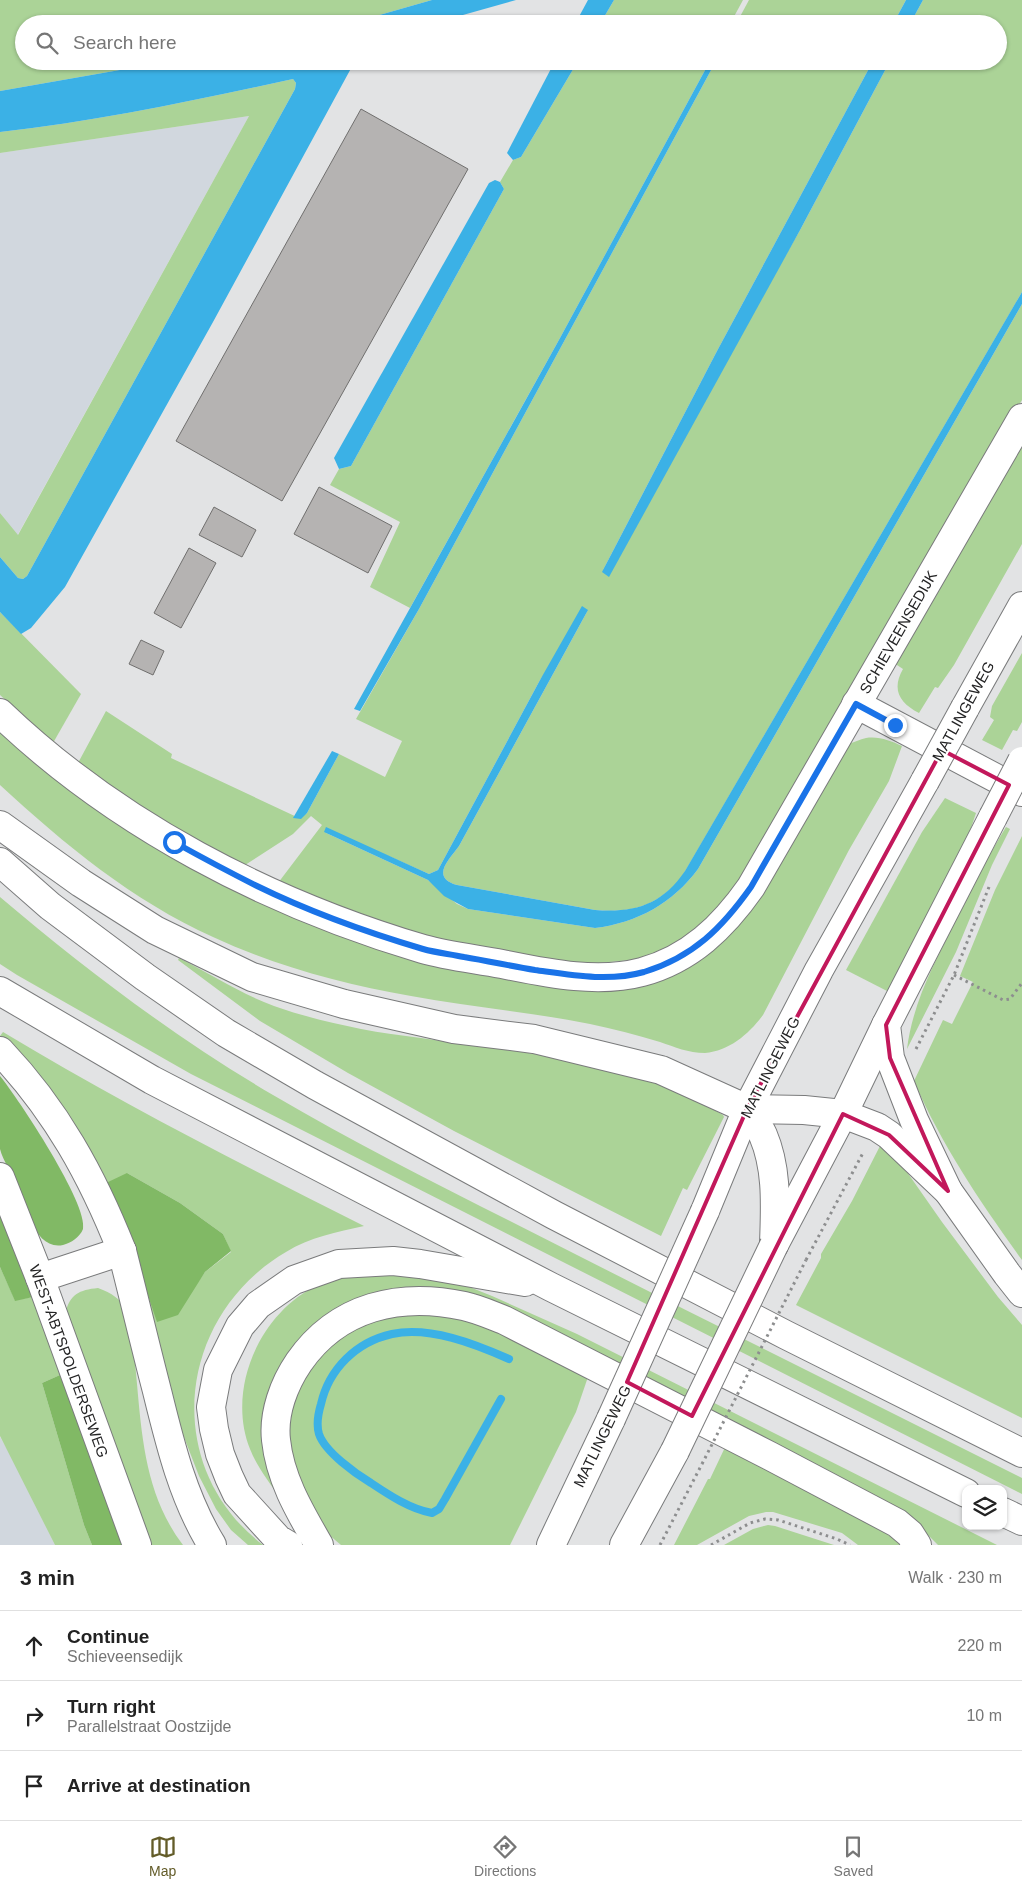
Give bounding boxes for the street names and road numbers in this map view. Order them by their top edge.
street label: SCHIEVEENSEDIJK [856,567,940,697]
street label: MATLINGEWEG [929,658,997,764]
street label: MATLINGEWEG [737,1014,803,1120]
street label: WEST-ABTSPOLDERSEWEG [26,1262,112,1460]
street label: MATLINGEWEG [570,1382,634,1490]

